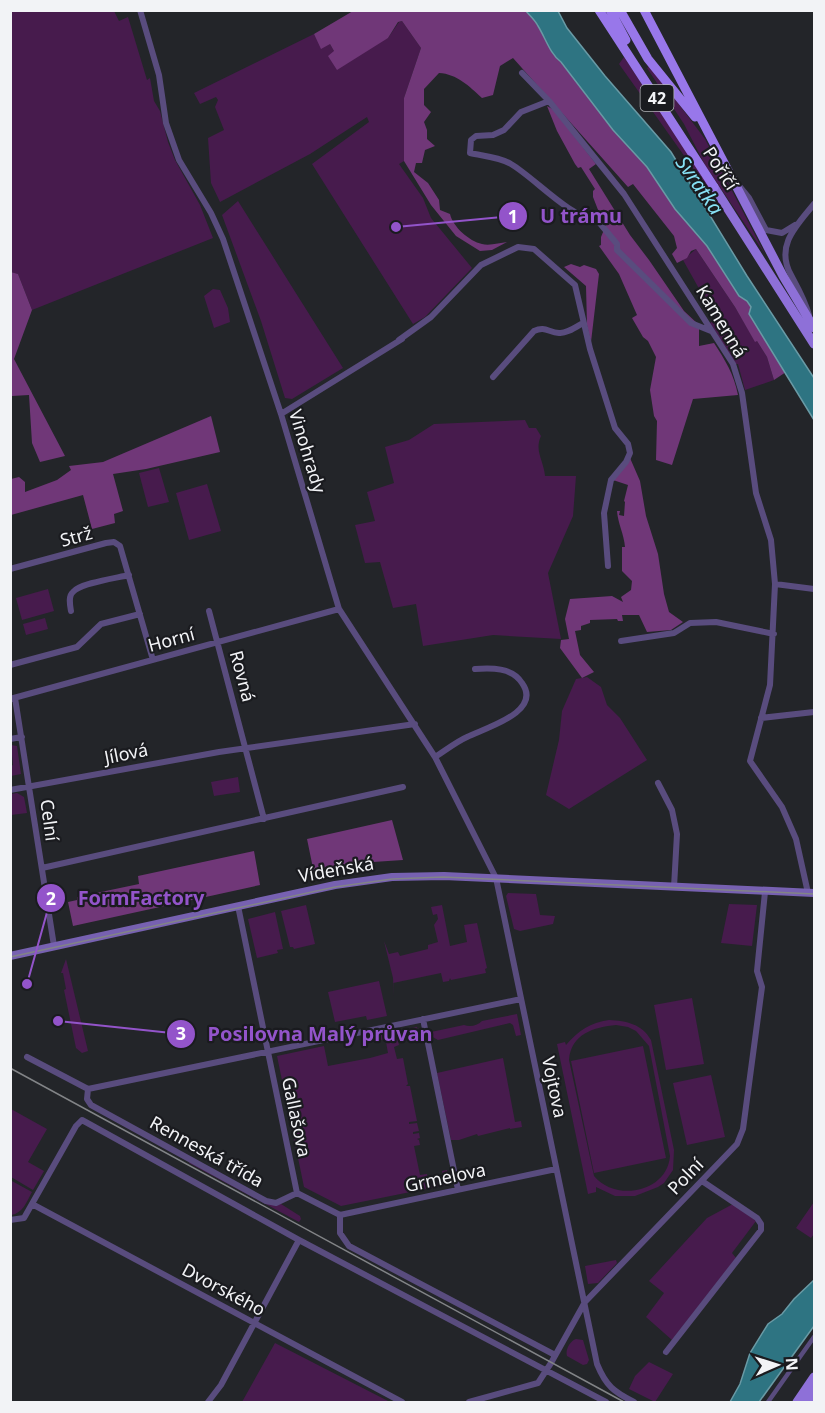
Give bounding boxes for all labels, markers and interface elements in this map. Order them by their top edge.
road number: 42 [640,85,674,111]
street label: Poříčí [698,142,744,195]
water label: Svratka [670,150,730,220]
callout: U trámu [498,197,634,235]
text: U trámu [540,202,622,229]
text: 1 [508,204,518,228]
street label: Kamenná [691,280,753,362]
street label: Vinohrady [284,406,332,496]
street label: Strž [57,520,95,552]
street label: Horní [145,621,197,657]
street label: Rovná [225,648,261,704]
street label: Jílová [100,737,150,769]
street label: Celní [35,798,65,843]
street label: Vídeňská [296,851,376,887]
callout: FormFactory [36,879,217,917]
text: FormFactory [78,884,205,911]
text: 2 [46,886,56,910]
callout: Posilovna Malý průvan [166,1015,445,1053]
text: Posilovna Malý průvan [208,1020,433,1047]
text: 3 [176,1021,186,1045]
street label: Vojtova [537,1054,573,1120]
street label: Gallašova [277,1075,317,1159]
street label: Renneská třída [146,1110,268,1192]
street label: Polní [662,1152,709,1200]
street label: Grmelova [402,1157,488,1197]
street label: Dvorského [178,1257,270,1321]
north arrow [747,1335,807,1395]
text: N [781,1357,803,1371]

